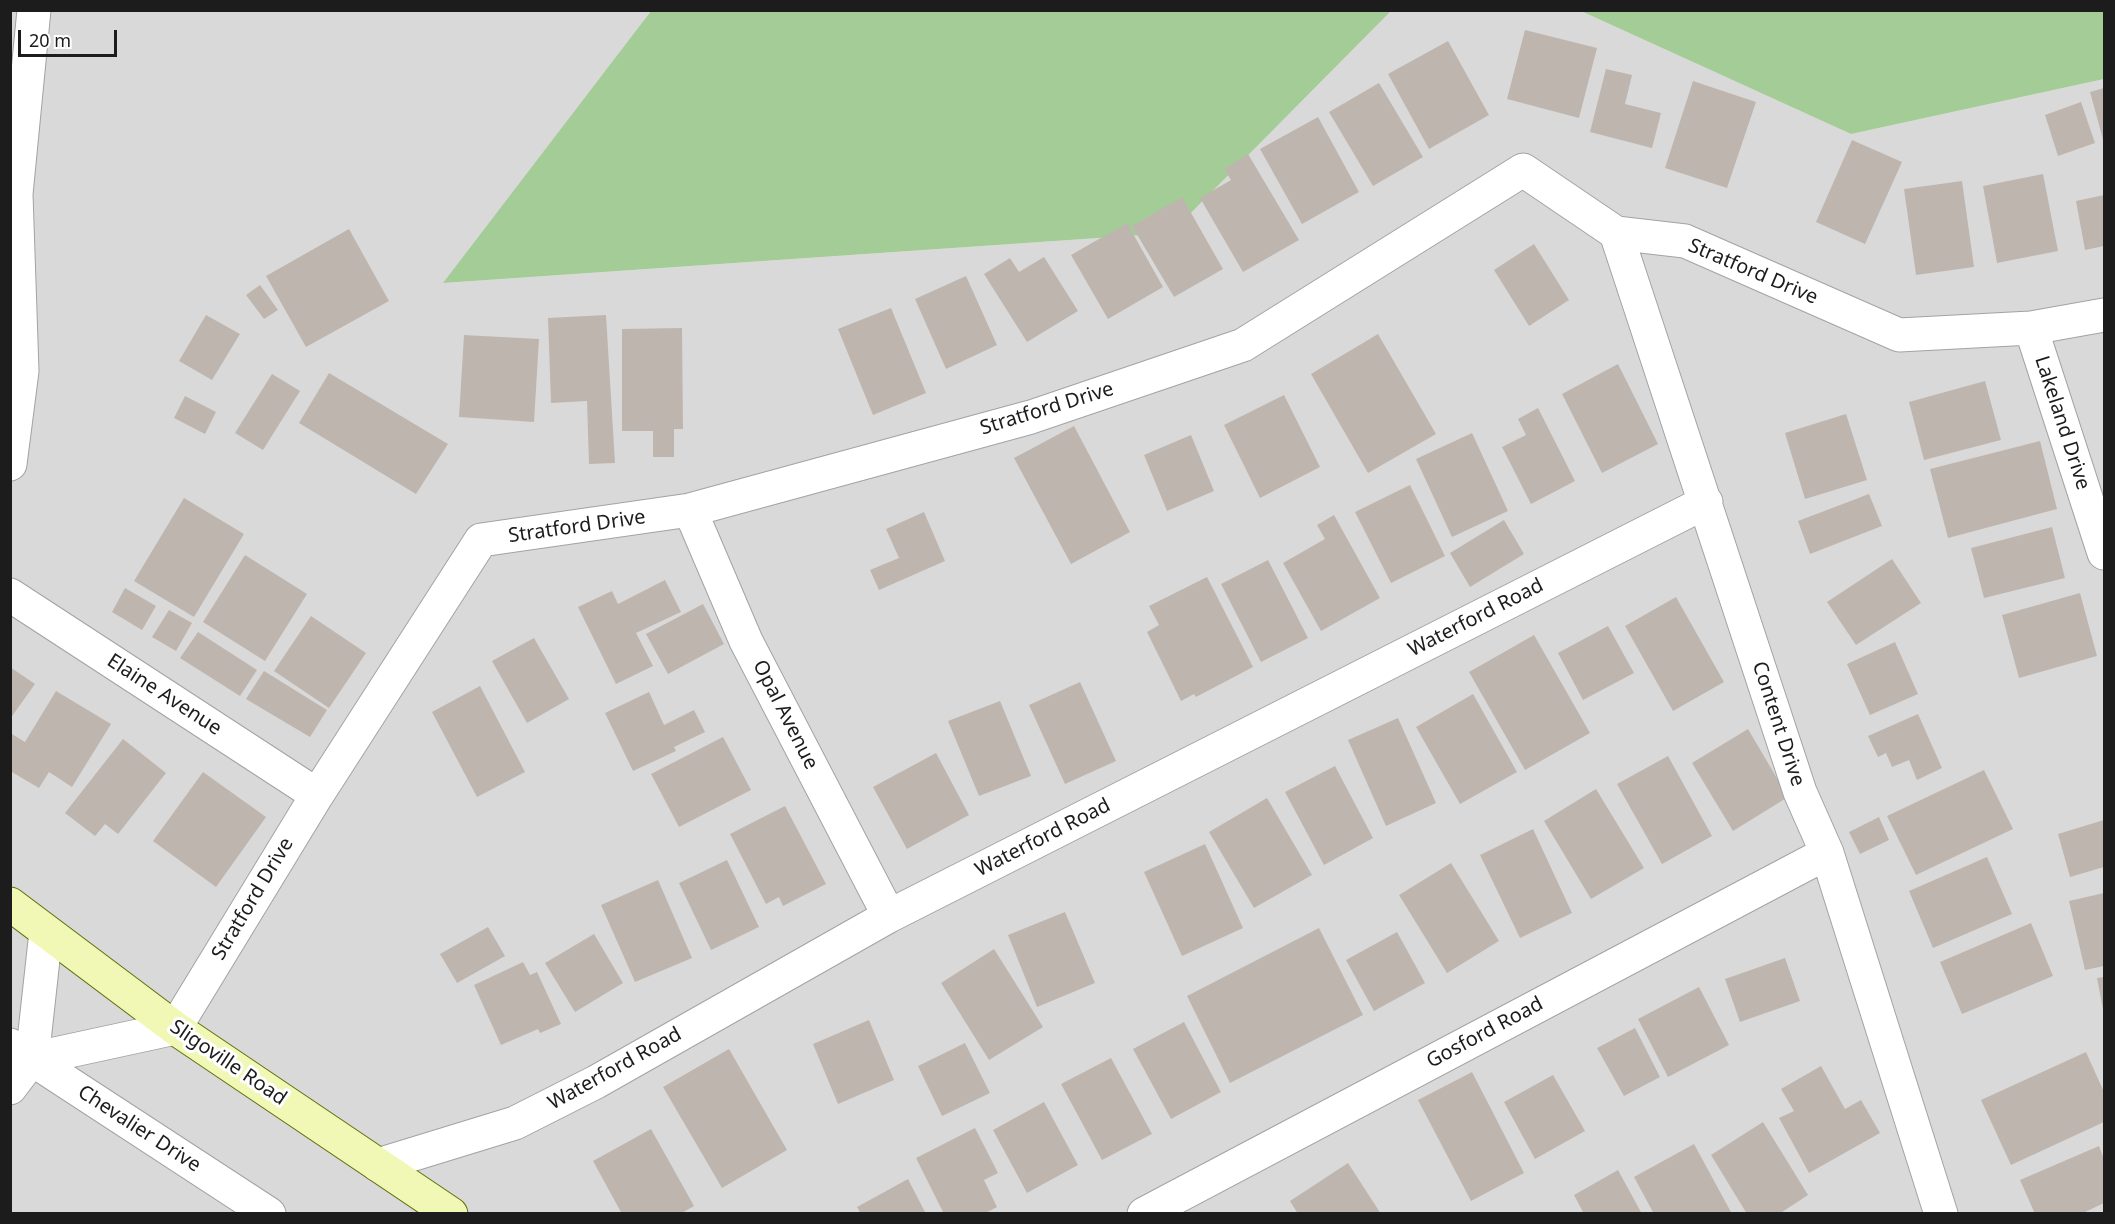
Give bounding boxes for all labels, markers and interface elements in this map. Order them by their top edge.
scale bar [21,18,120,56]
text: 20 m [29,28,71,52]
street label: Stratford Drive [1685,234,1821,310]
street label: Lakeland Drive [2029,353,2095,493]
street label: Stratford Drive [977,377,1117,441]
street label: Stratford Drive [507,505,647,549]
street label: Waterford Road [1404,574,1548,662]
street label: Elaine Avenue [102,649,226,741]
street label: Opal Avenue [747,656,823,774]
street label: Content Drive [1747,659,1809,789]
street label: Waterford Road [971,794,1115,882]
street label: Stratford Drive [207,834,299,964]
street label: Gosford Road [1423,992,1547,1074]
street label: Sligoville Road [165,1015,291,1111]
street label: Waterford Road [544,1022,686,1116]
street label: Chevalier Drive [73,1080,205,1178]

